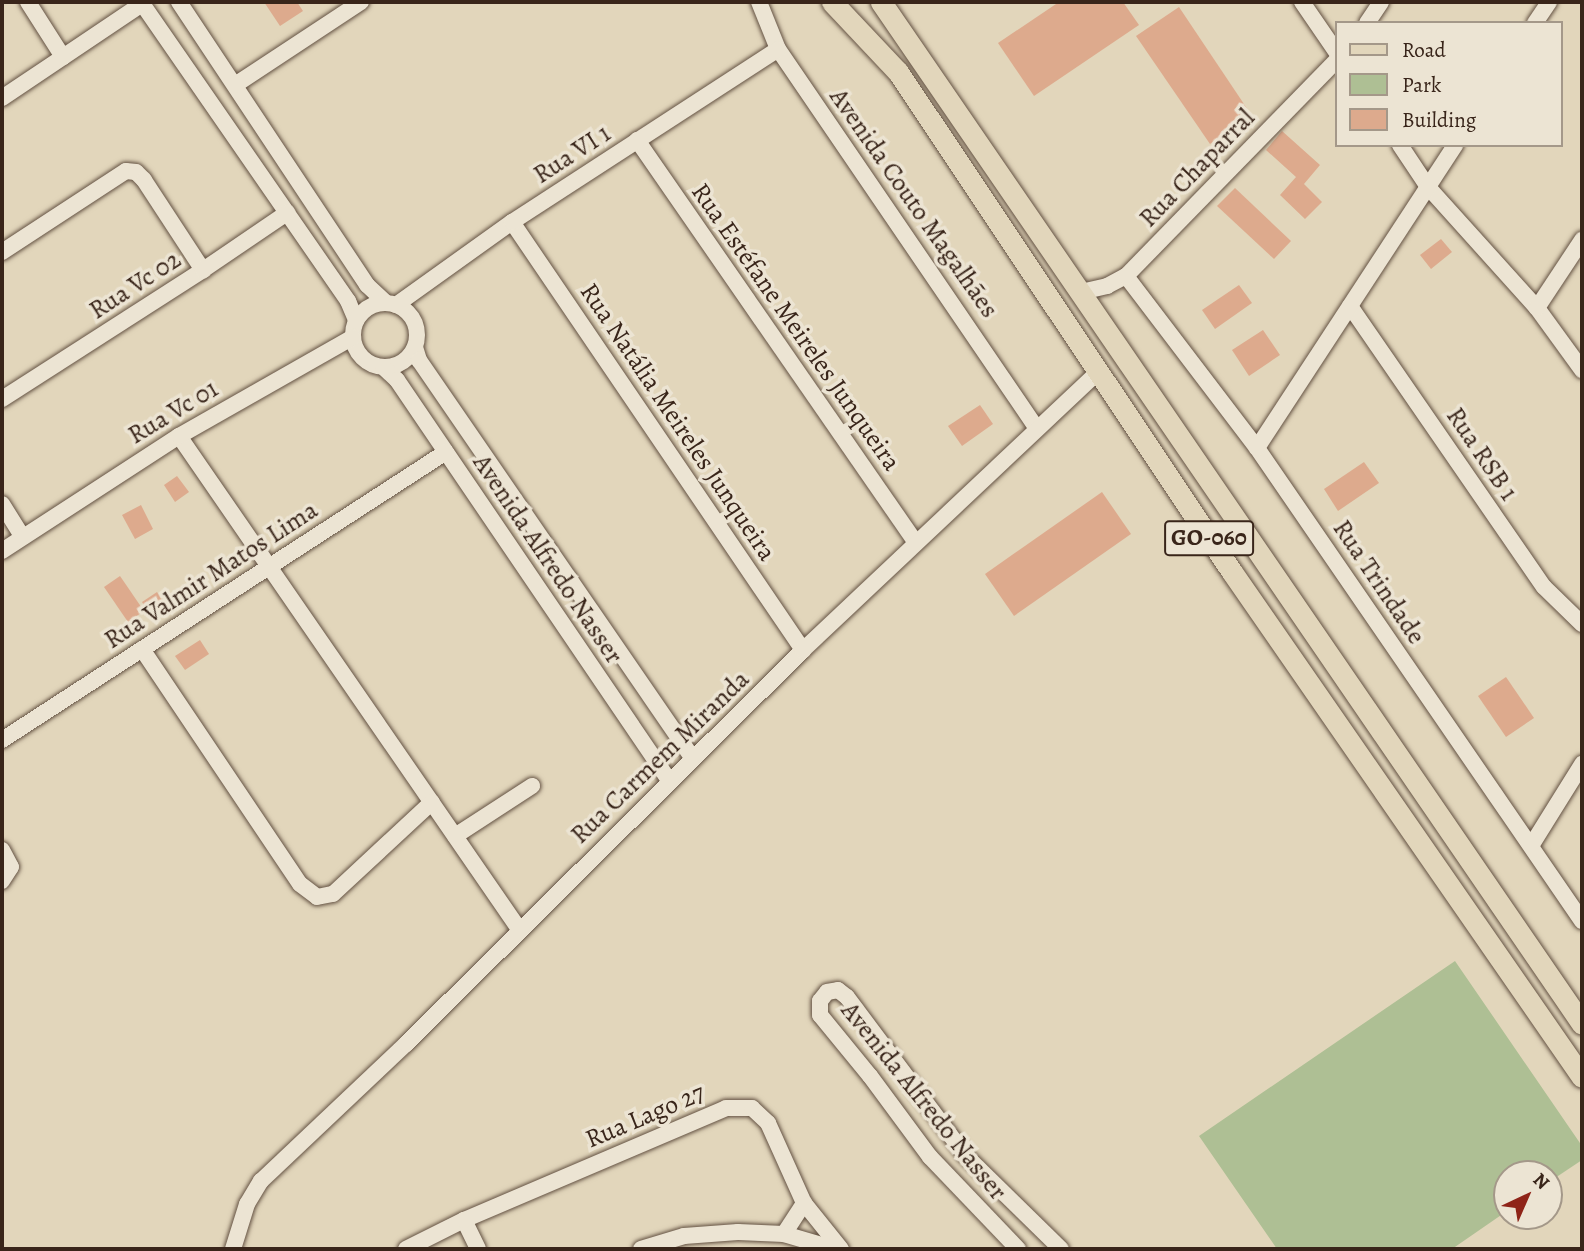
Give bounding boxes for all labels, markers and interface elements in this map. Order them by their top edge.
legend [1336,21,1563,147]
text: Road [1402,36,1446,64]
text: Park [1402,71,1441,99]
street label: Avenida Couto Magalhães [823,82,1005,324]
street label: Rua Chaparral [1133,102,1261,234]
text: Building [1402,106,1476,134]
street label: Rua VI 1 [528,118,616,190]
street label: Rua Estéfane Meireles Junqueira [685,177,907,477]
street label: Rua Vc 02 [83,244,187,326]
street label: Rua Natália Meireles Junqueira [573,277,783,567]
street label: Rua Vc 01 [122,373,224,451]
street label: Rua RSB 1 [1440,401,1524,507]
street label: Avenida Alfredo Nasser [466,448,630,670]
street label: Rua Valmir Matos Lima [99,494,323,656]
street label: Rua Trindade [1326,514,1432,650]
road number: GO-060 [1164,518,1254,558]
street label: Rua Carmem Miranda [564,664,756,850]
street label: Avenida Alfredo Nasser [834,996,1014,1206]
street label: Rua Lago 27 [581,1077,709,1155]
north arrow [1493,1160,1563,1230]
text: N [1527,1167,1555,1195]

